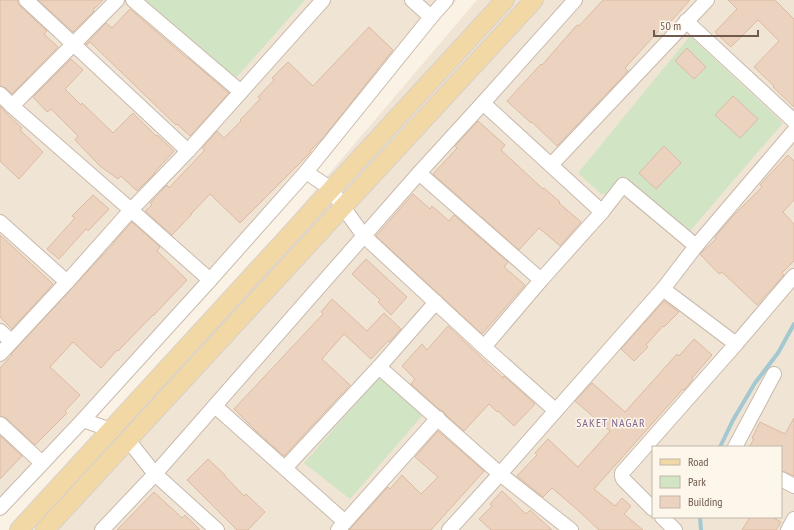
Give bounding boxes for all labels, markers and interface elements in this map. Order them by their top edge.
scale bar [654,12,758,38]
text: 50 m [660,18,681,33]
district label: SAKET NAGAR [576,415,646,430]
legend [652,446,782,518]
text: Road [688,454,708,469]
text: Park [688,474,706,489]
text: Building [688,494,723,509]

